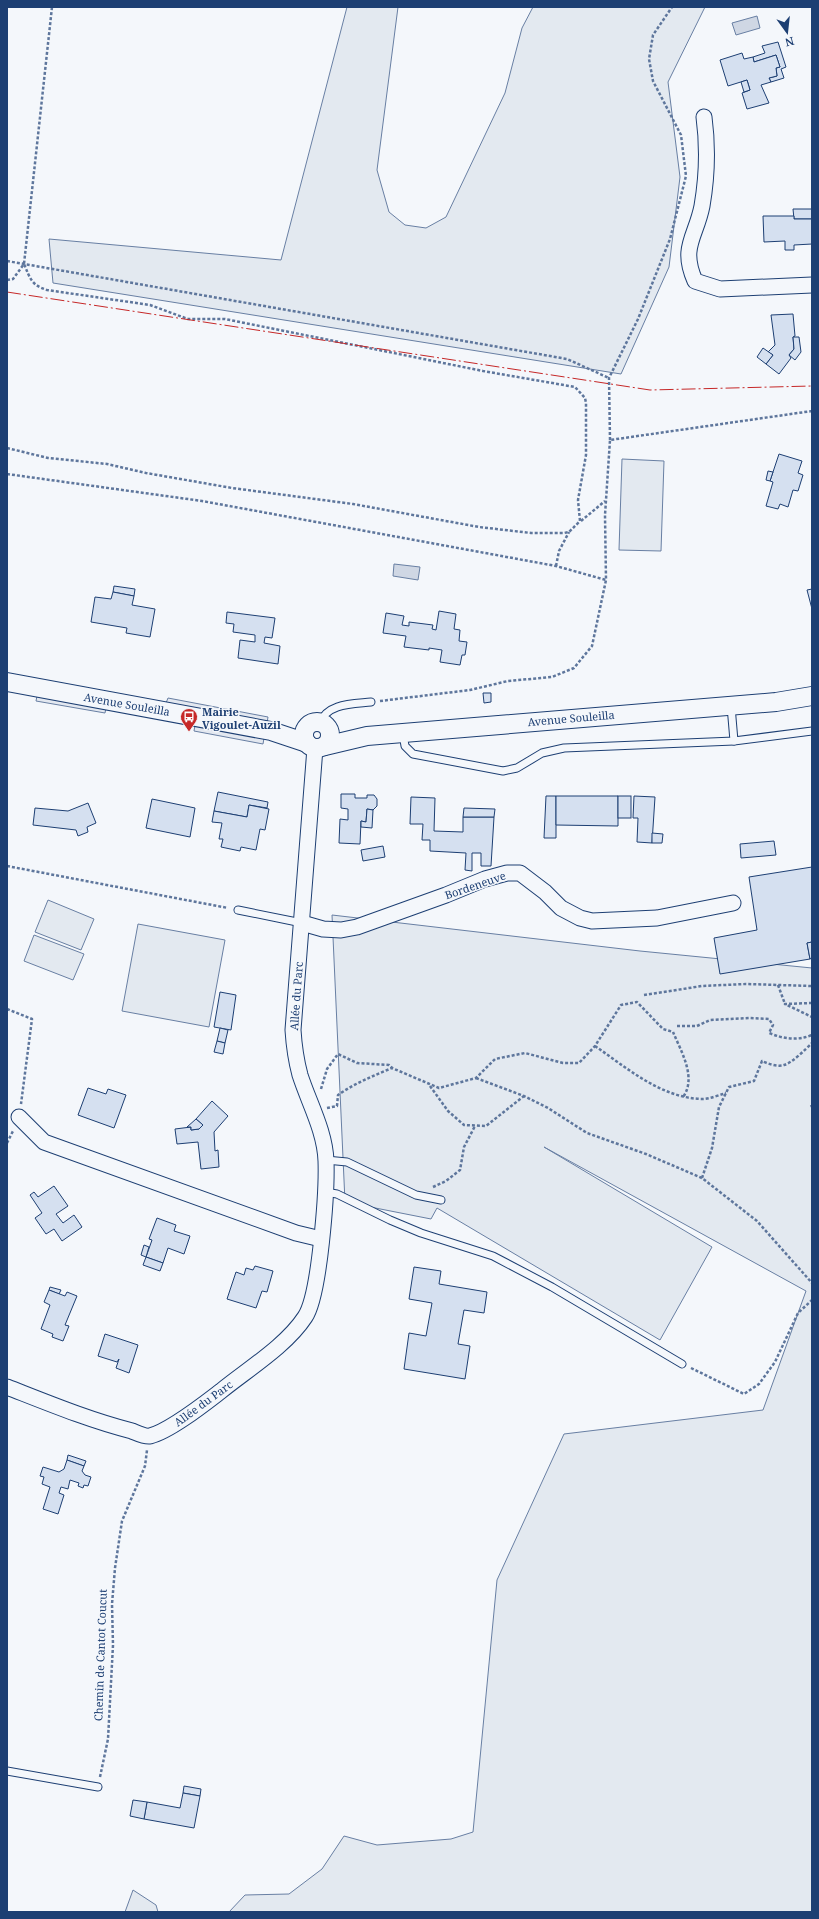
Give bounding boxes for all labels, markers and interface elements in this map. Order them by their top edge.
north arrow [767,12,807,52]
text: N [783,34,796,51]
street label: Avenue Souleilla [83,689,171,719]
place label: Mairie Vigoulet-Auzil [202,704,281,732]
bus stop icon: Mairie Vigoulet-Auzil [179,707,199,732]
street label: Avenue Souleilla [527,707,615,729]
street label: Bordeneuve [442,868,508,902]
street label: Allée du Parc [286,961,306,1031]
street label: Allée du Parc [171,1377,235,1429]
street label: Chemin de Cantot Coucut [90,1588,110,1721]

